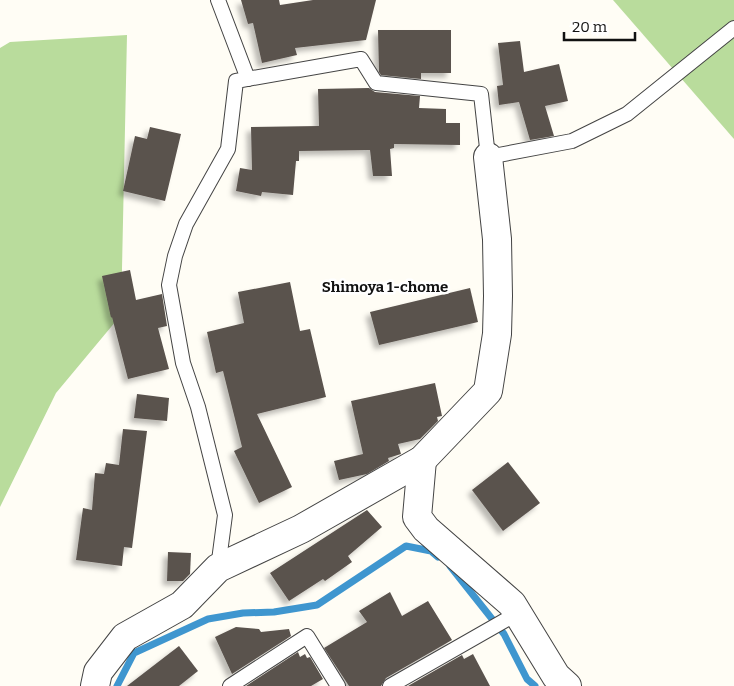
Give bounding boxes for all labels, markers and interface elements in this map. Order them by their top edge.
scale bar [564,10,635,42]
text: 20 m [572,18,608,36]
district label: Shimoya 1-chome [322,278,448,296]

